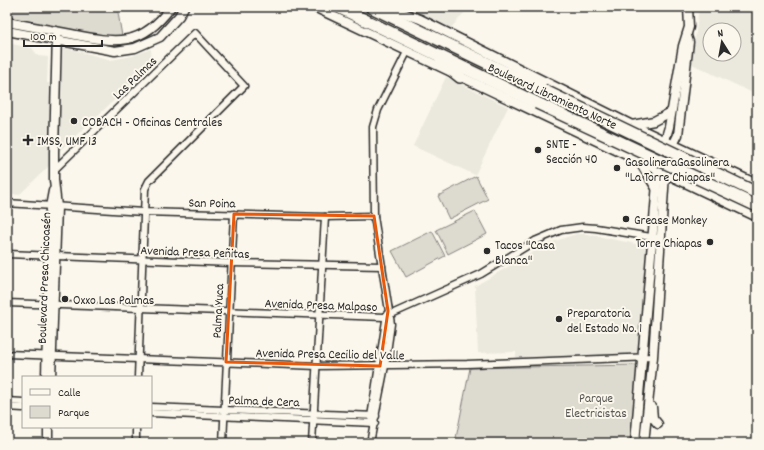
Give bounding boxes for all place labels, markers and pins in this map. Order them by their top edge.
place label: COBACH - Oficinas Centrales [82,114,222,133]
marker: COBACH - Oficinas Centrales [69,116,79,126]
place label: IMSS, UMF 13 [37,133,97,152]
marker: IMSS, UMF 13 [22,134,34,146]
place label: SNTE - Sección 40 [546,136,598,170]
marker: SNTE - Sección 40 [533,145,543,155]
place label: GasolineraGasolinera "La Torre Chiapas" [625,154,730,188]
marker: GasolineraGasolinera "La Torre Chiapas" [612,163,622,173]
place label: Grease Monkey [634,212,708,231]
marker: Grease Monkey [621,214,631,224]
place label: Torre Chiapas [635,235,702,254]
place label: Tacos "Casa Blanca" [495,237,555,271]
marker: Torre Chiapas [705,237,715,247]
marker: Tacos "Casa Blanca" [482,246,492,256]
place label: Oxxo Las Palmas [73,292,154,311]
marker: Oxxo Las Palmas [60,294,70,304]
place label: Preparatoria del Estado No. 1 [567,305,642,339]
marker: Preparatoria del Estado No. 1 [554,314,564,324]

